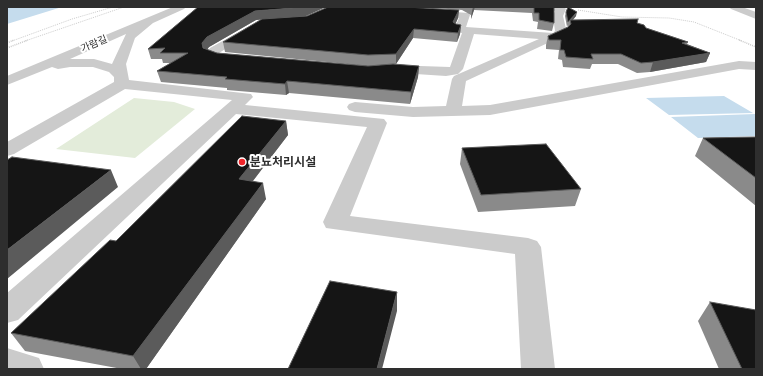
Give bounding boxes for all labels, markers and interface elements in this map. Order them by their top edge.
street label: 가람길 [79,33,109,55]
place label: 분뇨처리시설 [250,155,316,169]
marker: 분뇨처리시설 [237,157,247,167]

